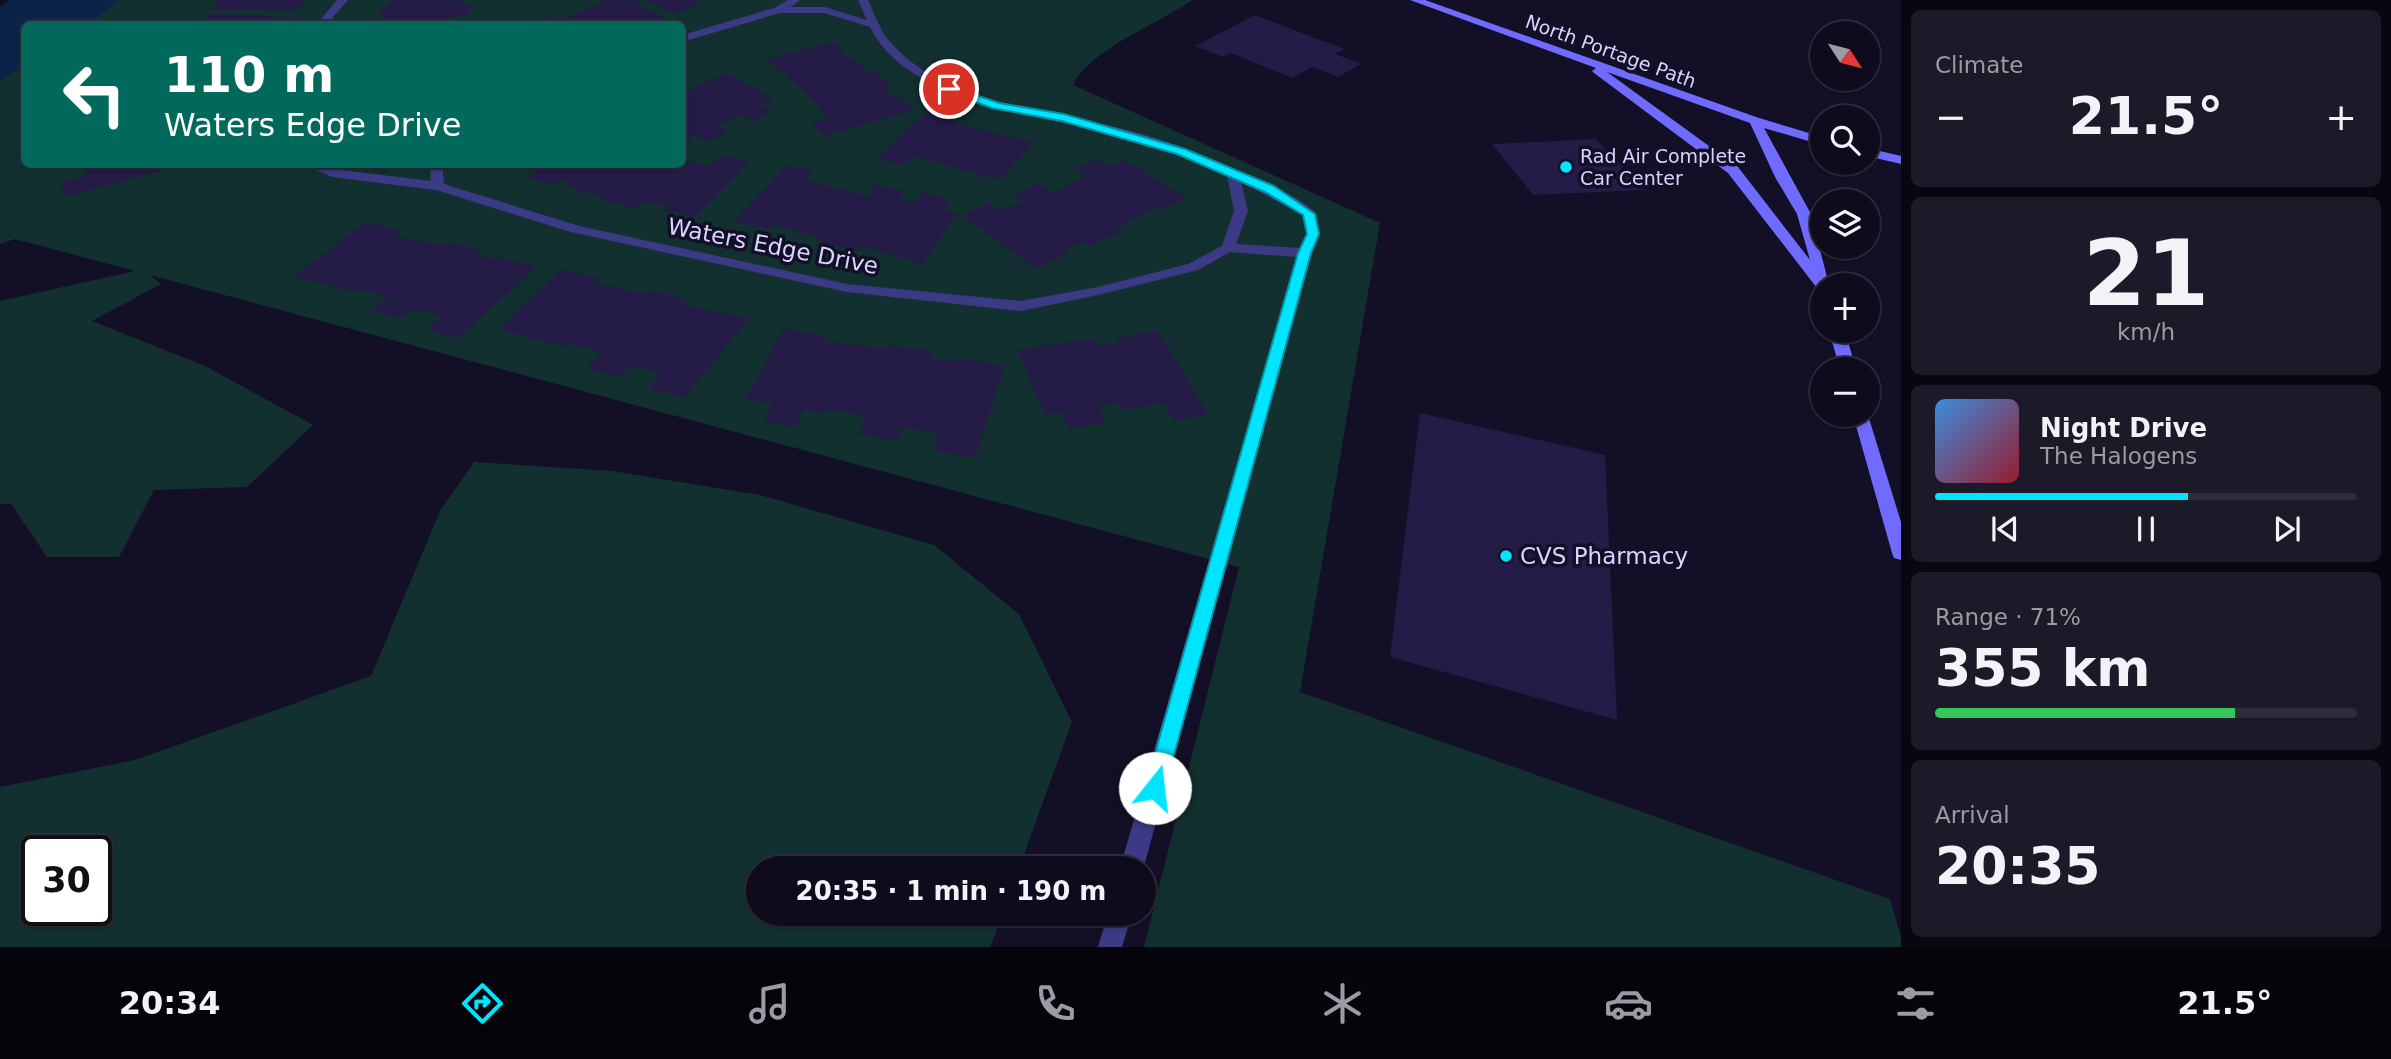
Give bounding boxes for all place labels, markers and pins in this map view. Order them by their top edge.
pin [919,59,979,119]
place label: Rad Air Complete Car Center [1580,145,1746,189]
marker: Rad Air Complete Car Center [1558,159,1574,175]
place label: CVS Pharmacy [1520,543,1688,569]
marker: CVS Pharmacy [1498,548,1514,564]

